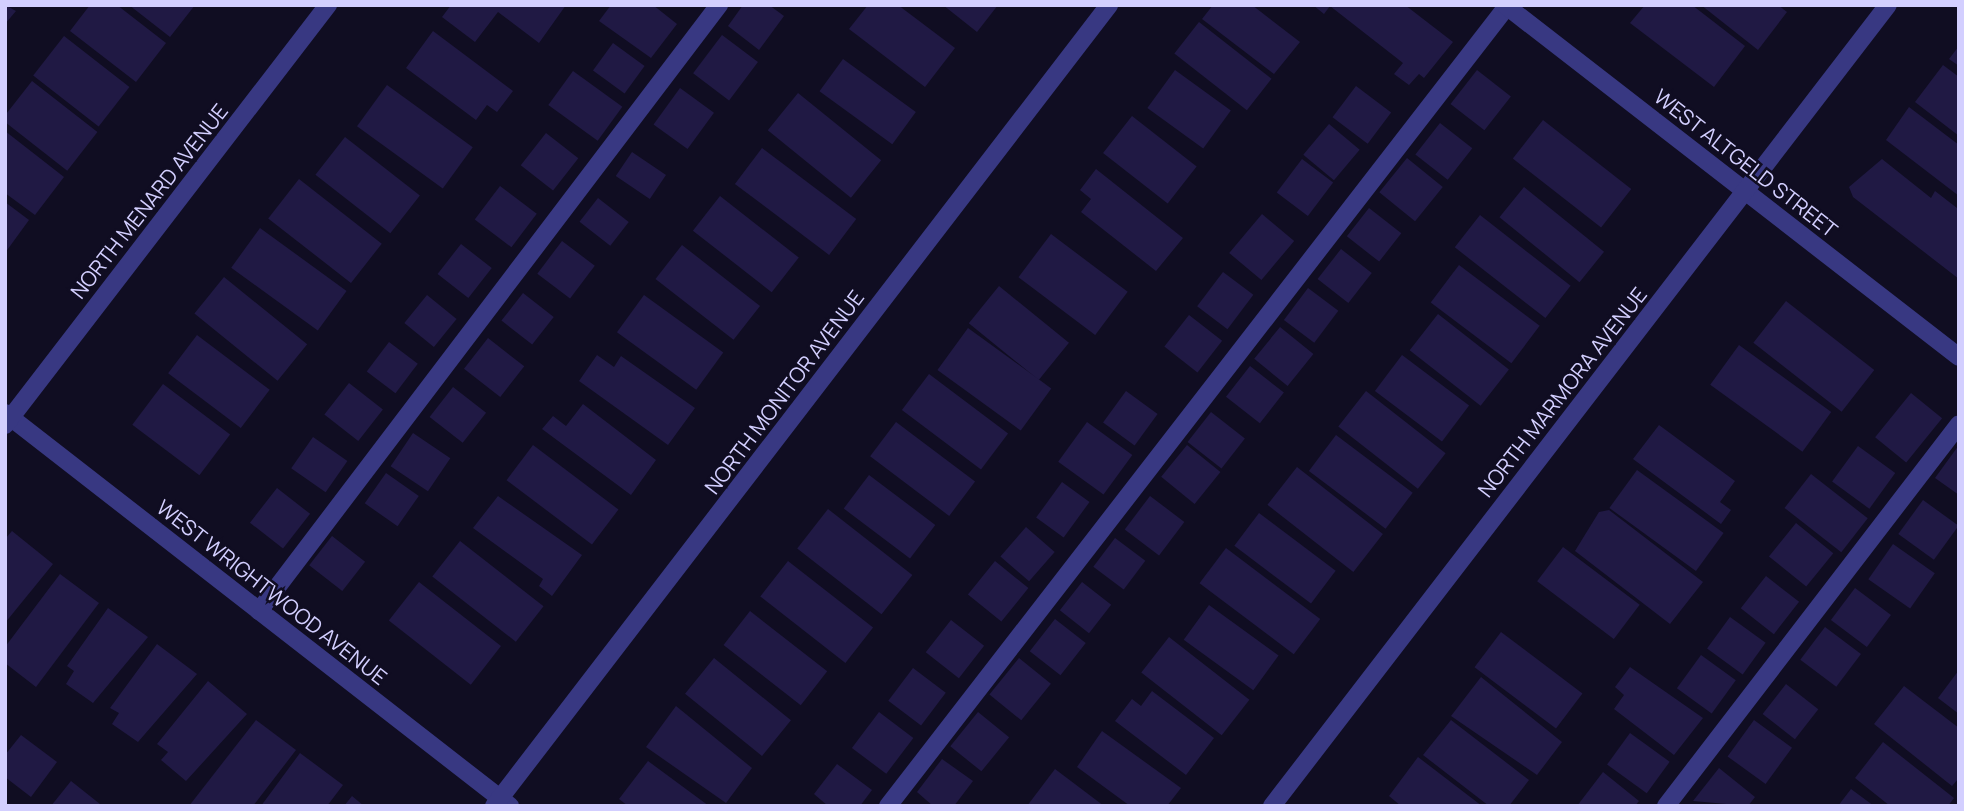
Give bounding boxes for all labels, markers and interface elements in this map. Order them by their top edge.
street label: WEST ALTGELD STREET [1649,83,1843,243]
street label: NORTH MENARD AVENUE [65,99,233,303]
street label: NORTH MARMORA AVENUE [1472,282,1652,502]
street label: NORTH MONITOR AVENUE [699,285,869,499]
street label: WEST WRIGHTWOOD AVENUE [152,494,392,690]

